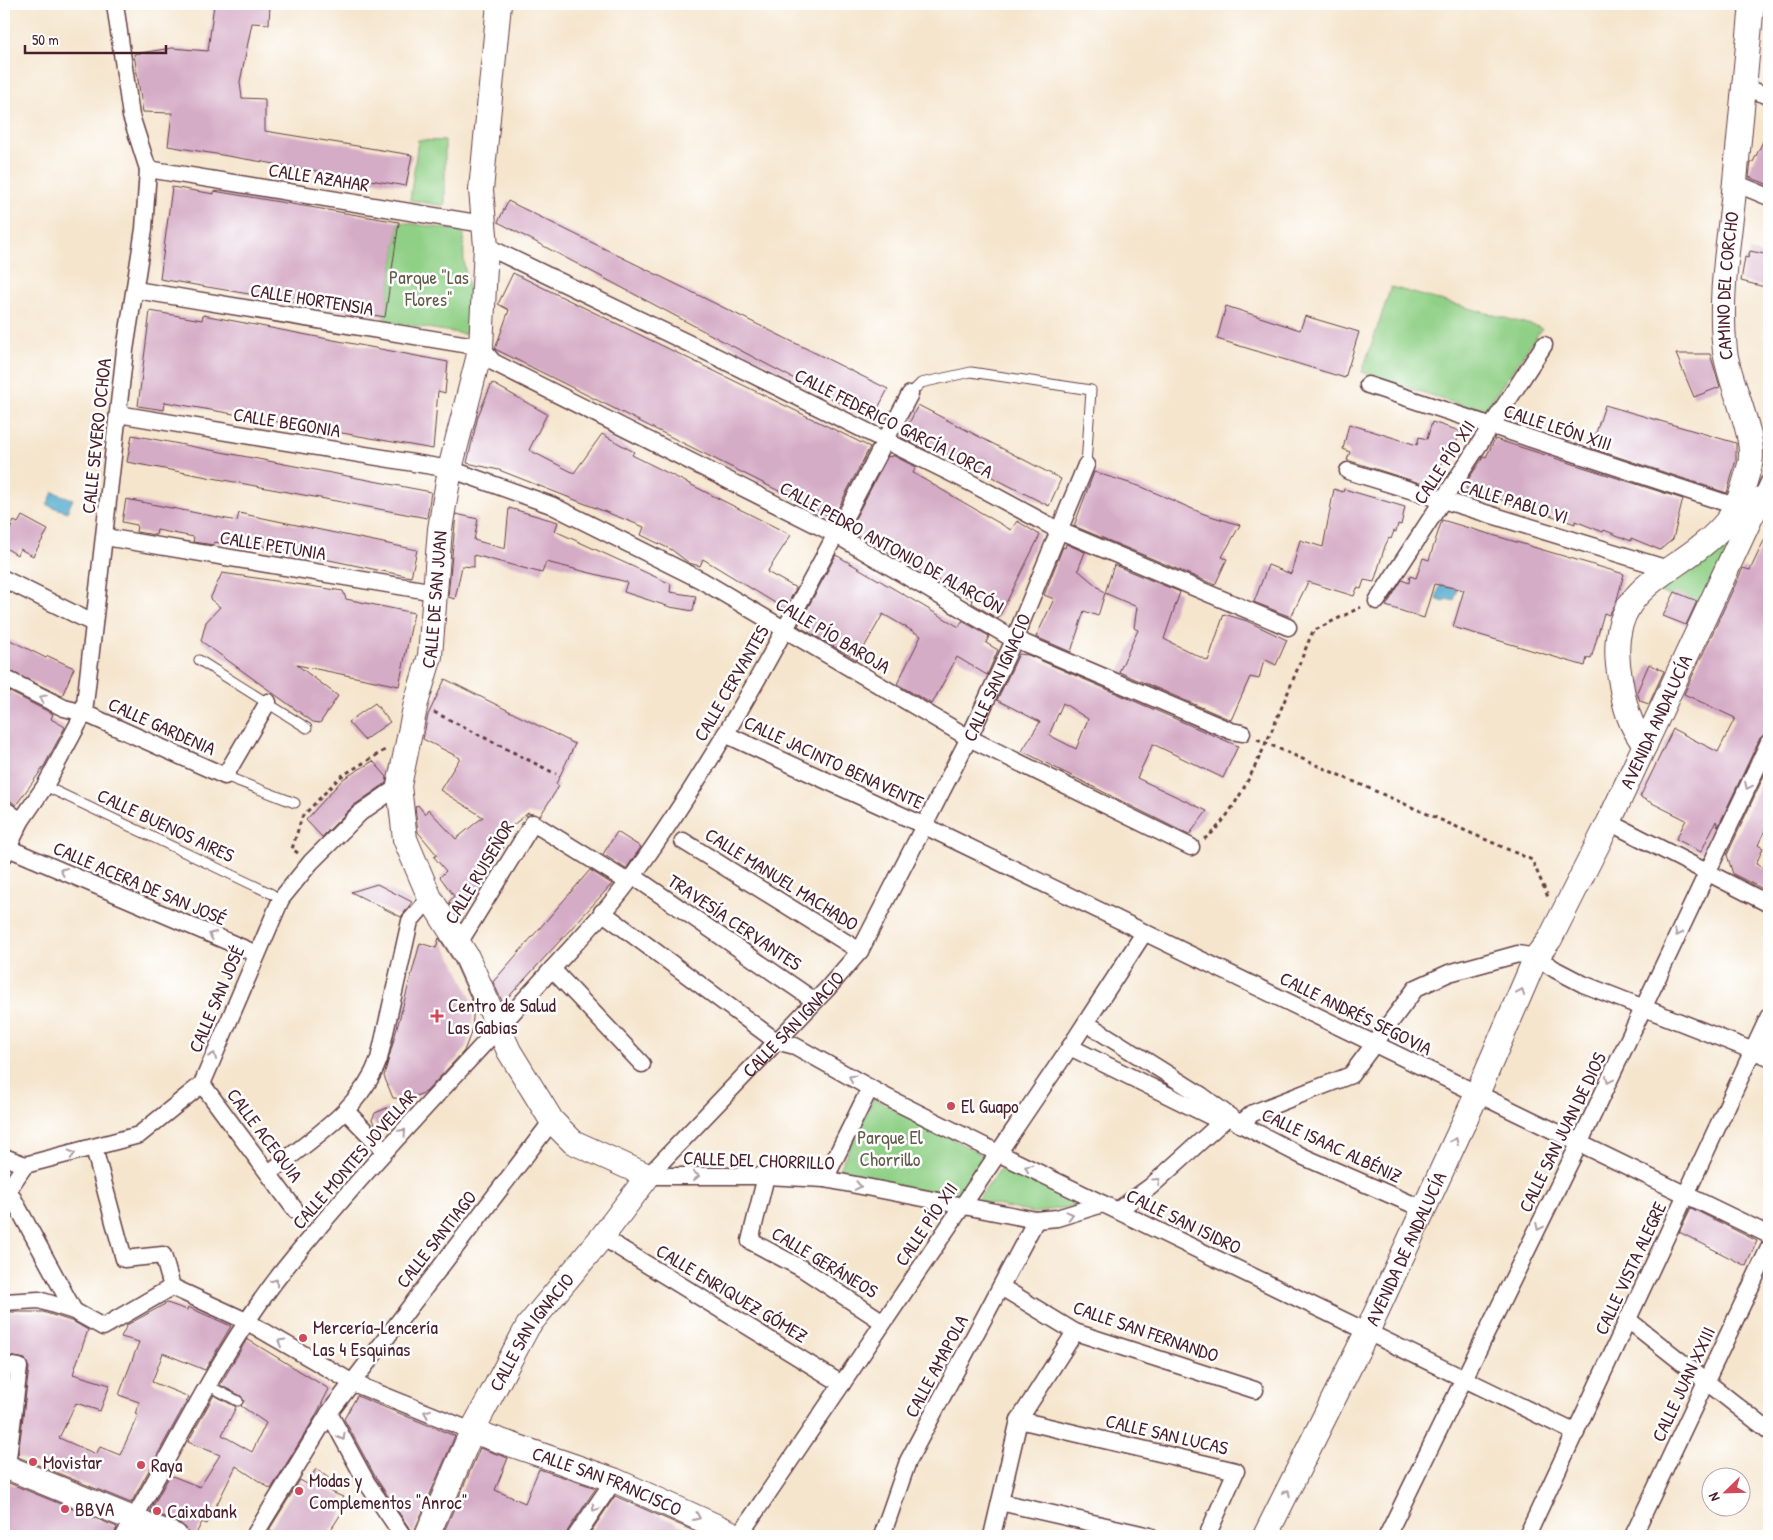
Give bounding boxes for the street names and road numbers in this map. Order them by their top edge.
street label: CALLE AZAHAR [267,156,372,198]
street label: CAMINO DEL CORCHO [1710,210,1745,362]
street label: CALLE HORTENSIA [248,276,376,322]
street label: CALLE SEVERO OCHOA [75,357,117,515]
street label: CALLE FEDERICO GARCÍA LORCA [790,362,998,484]
street label: CALLE LEÓN XIII [1501,397,1615,457]
street label: CALLE BEGONIA [232,401,342,443]
street label: CALLE PÍO XII [1407,415,1481,509]
street label: CALLE PABLO VI [1457,472,1571,530]
street label: CALLE PEDRO ANTONIO DE ALARCÓN [775,475,1009,619]
street label: CALLE PETUNIA [218,524,328,566]
street label: CALLE DE SAN JUAN [414,530,453,671]
street label: CALLE PÍO BAROJA [771,591,895,679]
street label: CALLE SAN IGNACIO [956,610,1037,745]
street label: CALLE CERVANTES [687,620,775,746]
street label: AVENIDA ANDALUCÍA [1613,650,1698,793]
street label: CALLE GARDENIA [104,691,220,761]
street label: CALLE JACINTO BENAVENTE [740,709,929,815]
street label: CALLE BUENOS AIRES [93,782,239,868]
street label: CALLE RUISEÑOR [438,815,520,929]
street label: CALLE MANUEL MACHADO [700,821,864,937]
street label: CALLE ACERA DE SAN JOSÉ [49,835,231,932]
street label: TRAVESÍA CERVANTES [663,868,807,977]
street label: CALLE SAN JOSÉ [182,941,250,1056]
street label: CALLE SAN IGNACIO [736,965,850,1083]
street label: CALLE ANDRÉS SEGOVIA [1276,965,1436,1061]
street label: CALLE SAN JUAN DE DIOS [1512,1047,1612,1216]
street label: CALLE ACEQUIA [221,1083,309,1187]
street label: CALLE MONTES JOVELLAR [286,1083,422,1235]
street label: CALLE ISAAC ALBÉNIZ [1258,1101,1407,1189]
street label: CALLE DEL CHORRILLO [683,1144,835,1176]
street label: AVENIDA DE ANDALUCÍA [1359,1167,1452,1330]
street label: CALLE PÍO XII [889,1177,963,1271]
street label: CALLE SAN ISIDRO [1122,1182,1246,1260]
street label: CALLE SANTIAGO [390,1185,482,1293]
street label: CALLE VISTA ALEGRE [1588,1197,1672,1339]
street label: CALLE GERÁNEOS [767,1220,883,1304]
street label: CALLE ENRIQUEZ GÓMEZ [651,1237,813,1349]
street label: CALLE SAN IGNACIO [483,1267,580,1396]
street label: CALLE SAN FERNANDO [1070,1294,1222,1368]
street label: CALLE AMAPOLA [898,1310,974,1422]
street label: CALLE JUAN XXIII [1645,1322,1721,1446]
street label: CALLE SAN LUCAS [1103,1407,1231,1461]
street label: CALLE SAN FRANCISCO [529,1440,686,1522]

